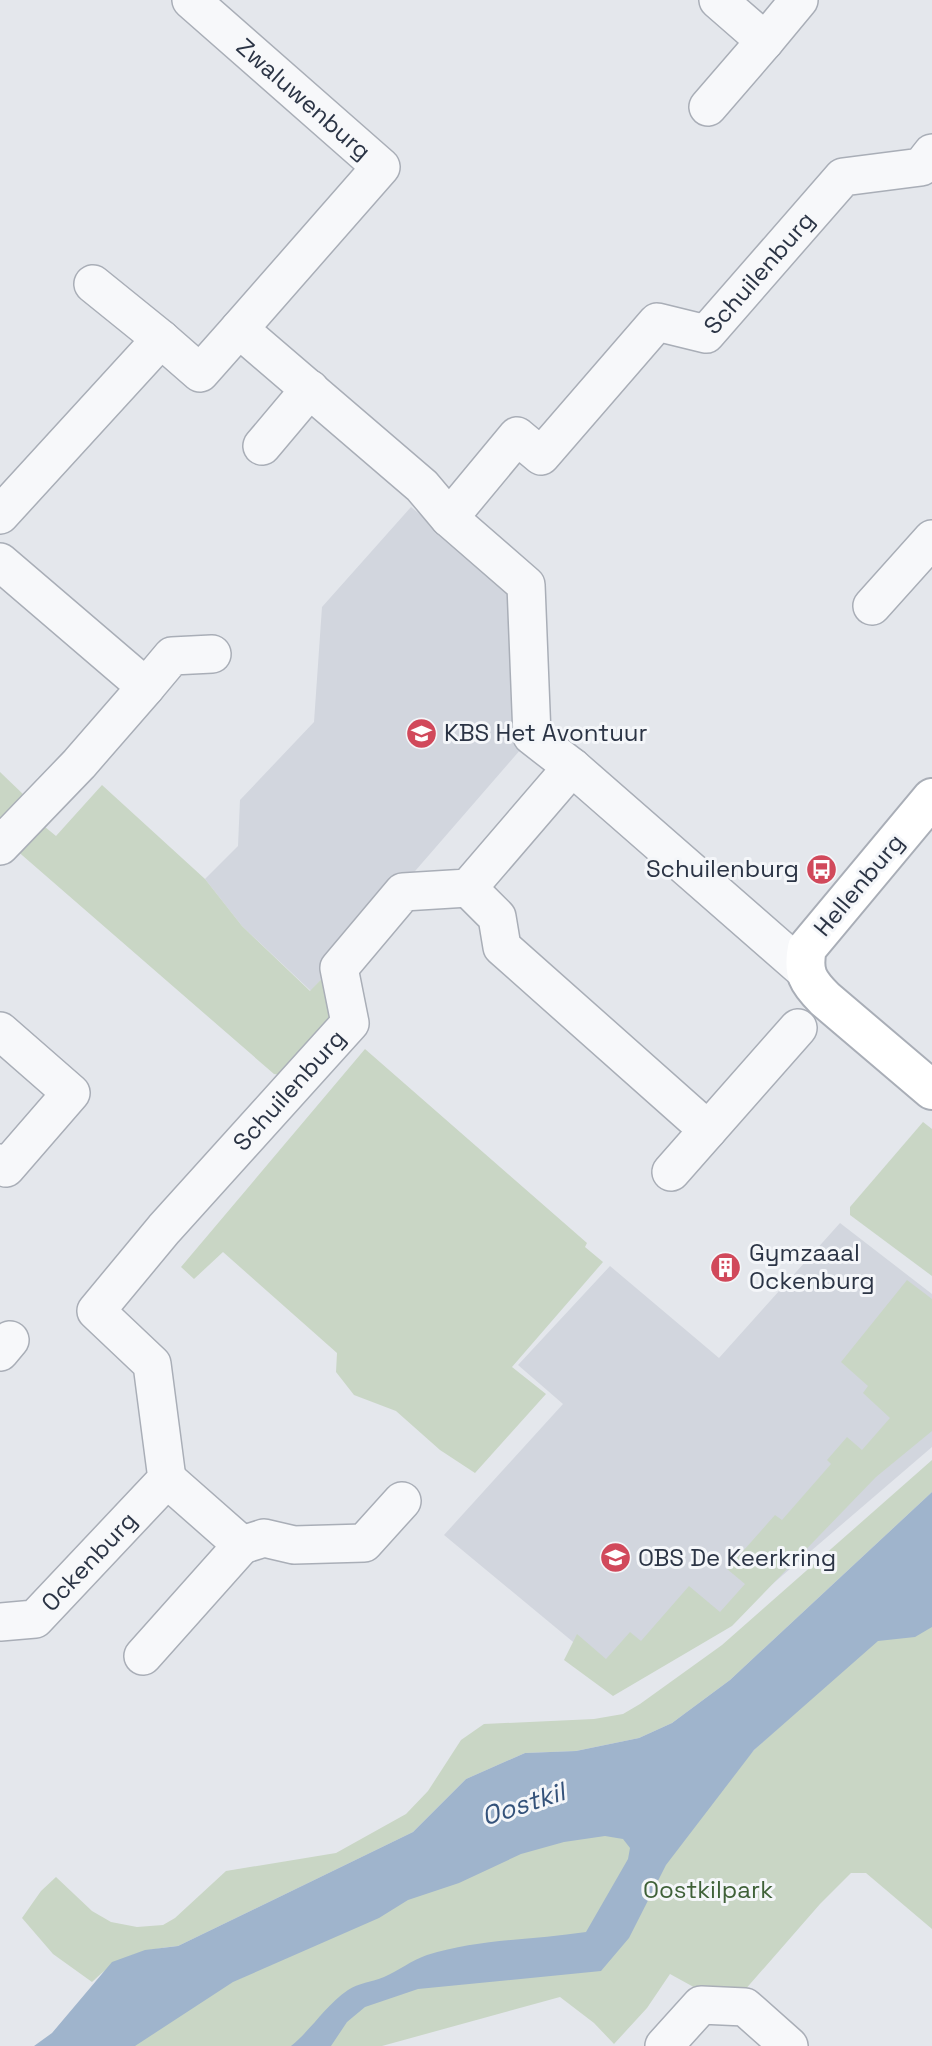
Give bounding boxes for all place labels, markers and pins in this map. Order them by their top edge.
school or university icon: KBS Het Avontuur [404,716,438,750]
place label: KBS Het Avontuur [444,717,648,748]
bus stop icon: Schuilenburg [805,852,839,886]
place label: Schuilenburg [646,853,799,884]
place label: Gymzaaal Ockenburg [749,1237,875,1296]
building icon: Gymzaaal Ockenburg [709,1250,743,1284]
school or university icon: OBS De Keerkring [598,1541,632,1575]
place label: OBS De Keerkring [638,1542,836,1573]

